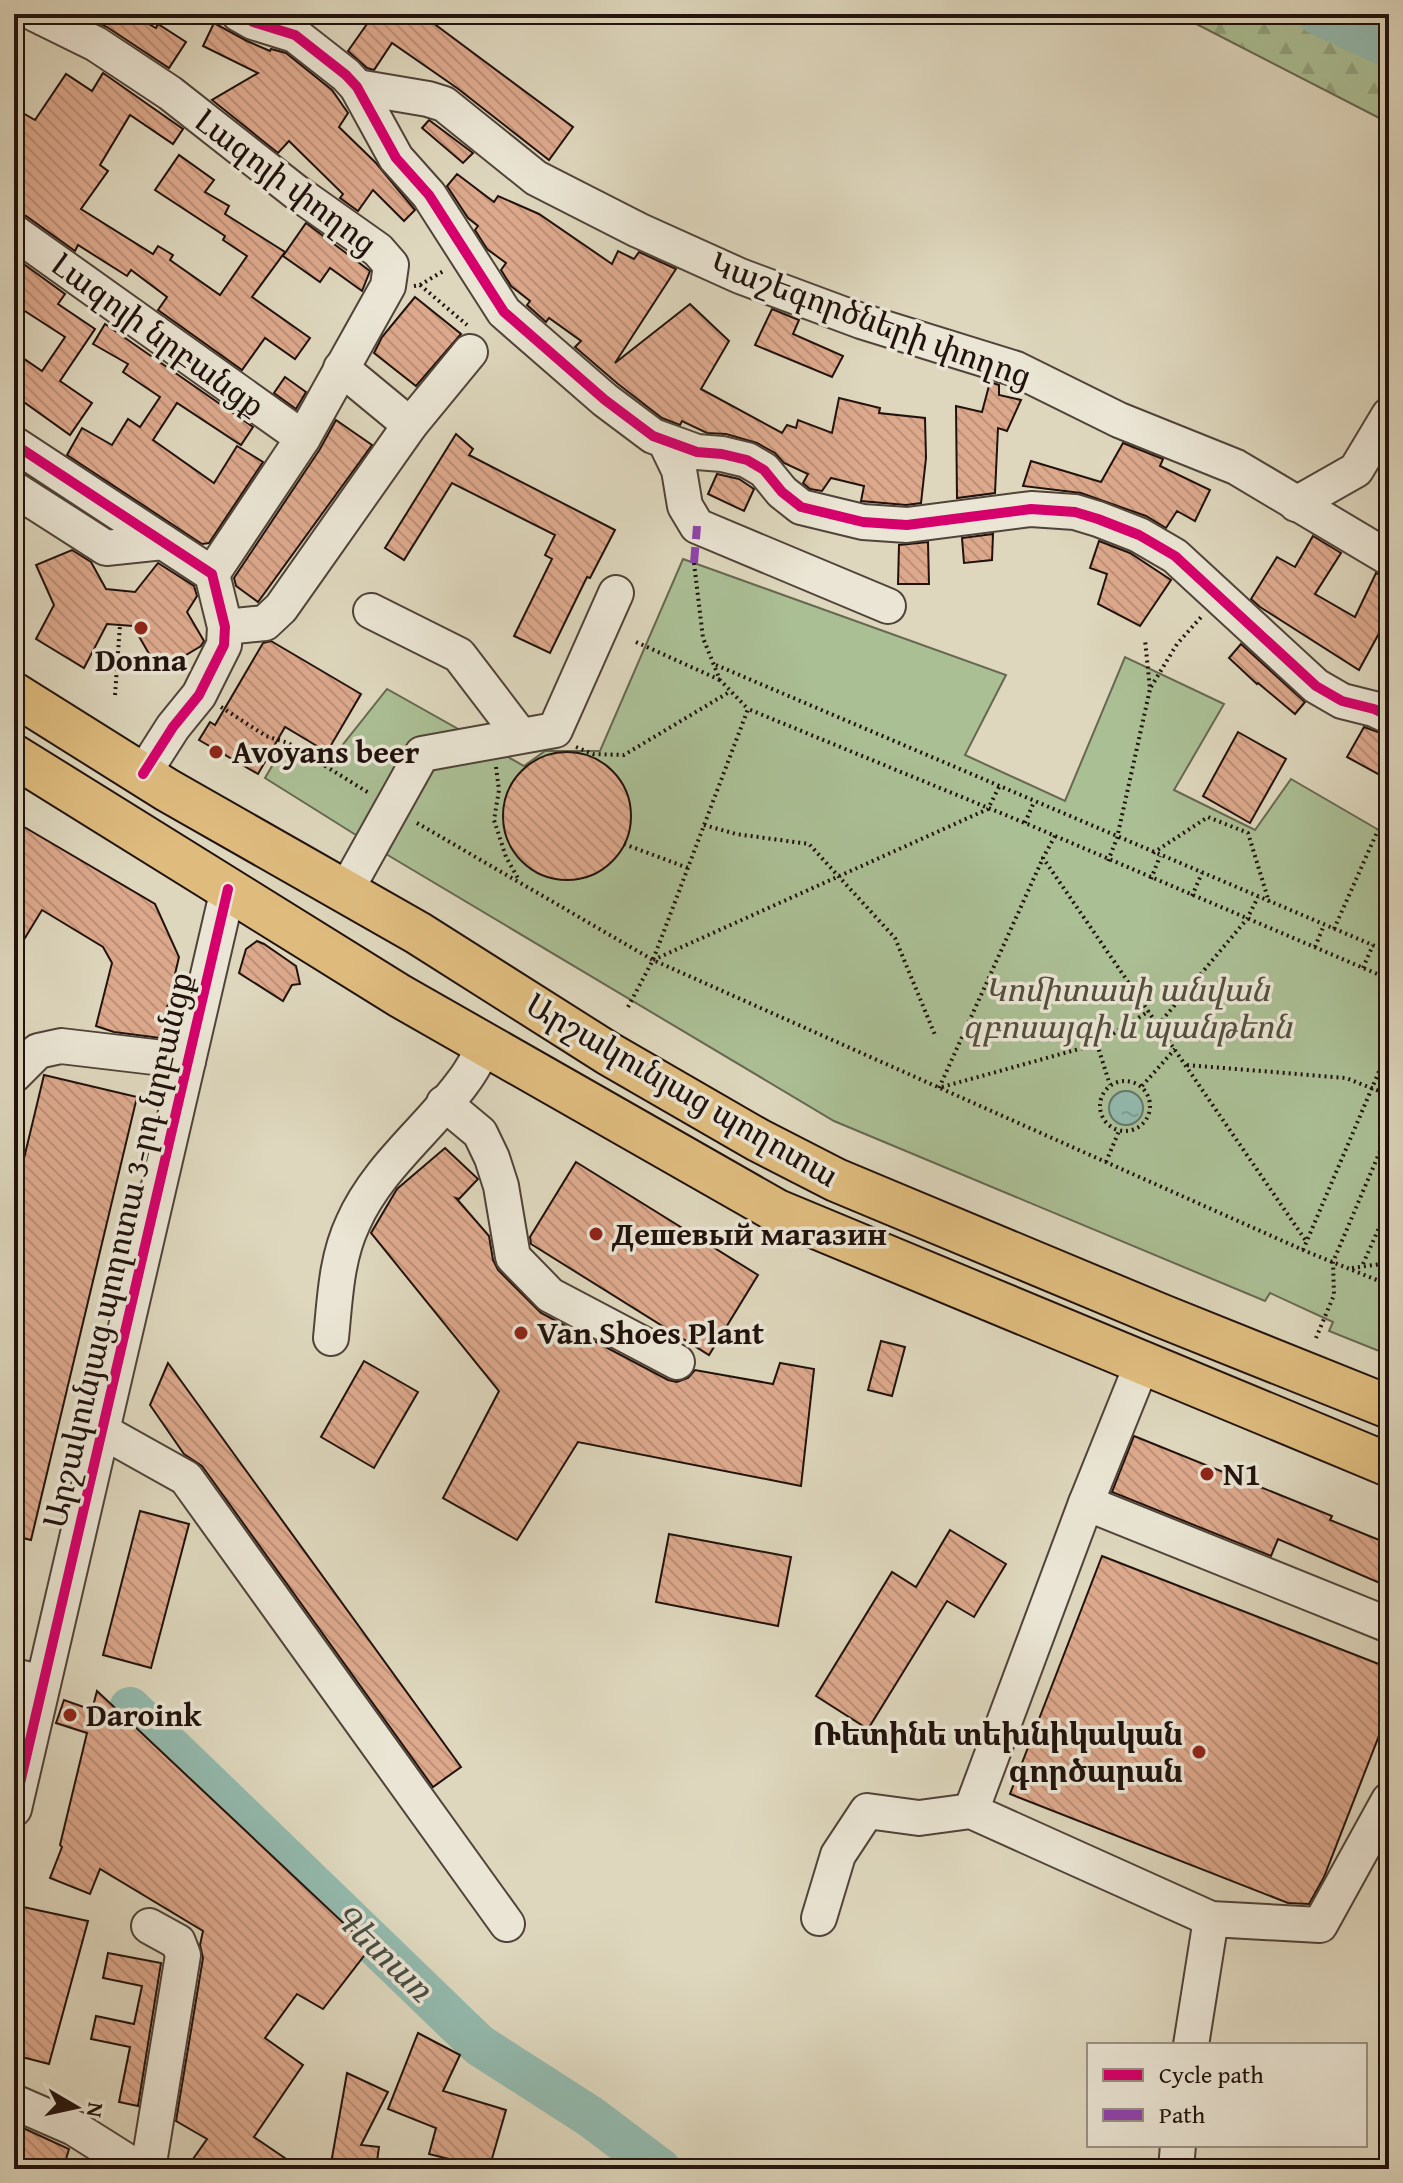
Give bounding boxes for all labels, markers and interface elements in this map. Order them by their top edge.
street label: Լազոյի փողոց [185,97,387,266]
street label: Կաշեգործների փողոց [704,240,1038,400]
street label: Լազոյի նրբանցք [42,241,275,428]
marker: Donna [132,619,150,637]
place label: Donna [95,636,188,683]
place label: Avoyans beer [232,728,420,775]
marker: Avoyans beer [207,743,225,761]
park label: Կոմիտասի անվան զբոսայգի և պանթեոն [962,966,1293,1050]
street label: Արշակունյաց պողոտա 3-րդ նրբանցք [31,967,204,1533]
street label: Արշակունյաց պողոտա [517,981,847,1198]
place label: Дешевый магазин [611,1210,887,1257]
marker: Дешевый магазин [587,1225,605,1243]
place label: Van Shoes Plant [537,1309,764,1356]
marker: Van Shoes Plant [512,1324,530,1342]
place label: N1 [1223,1450,1261,1497]
marker: N1 [1198,1465,1216,1483]
place label: Daroink [86,1691,202,1738]
marker: Daroink [61,1706,79,1724]
place label: Ռետինե տեխնիկական գործարան [812,1710,1183,1794]
marker: Ռետինե տեխնիկական գործարան [1190,1743,1208,1761]
water label: Գետառ [322,1892,445,2012]
legend [1087,2043,1367,2147]
text: Cycle path [1159,2057,1264,2092]
north arrow [36,2067,116,2147]
text: Path [1159,2097,1206,2132]
text: N [79,2100,113,2120]

